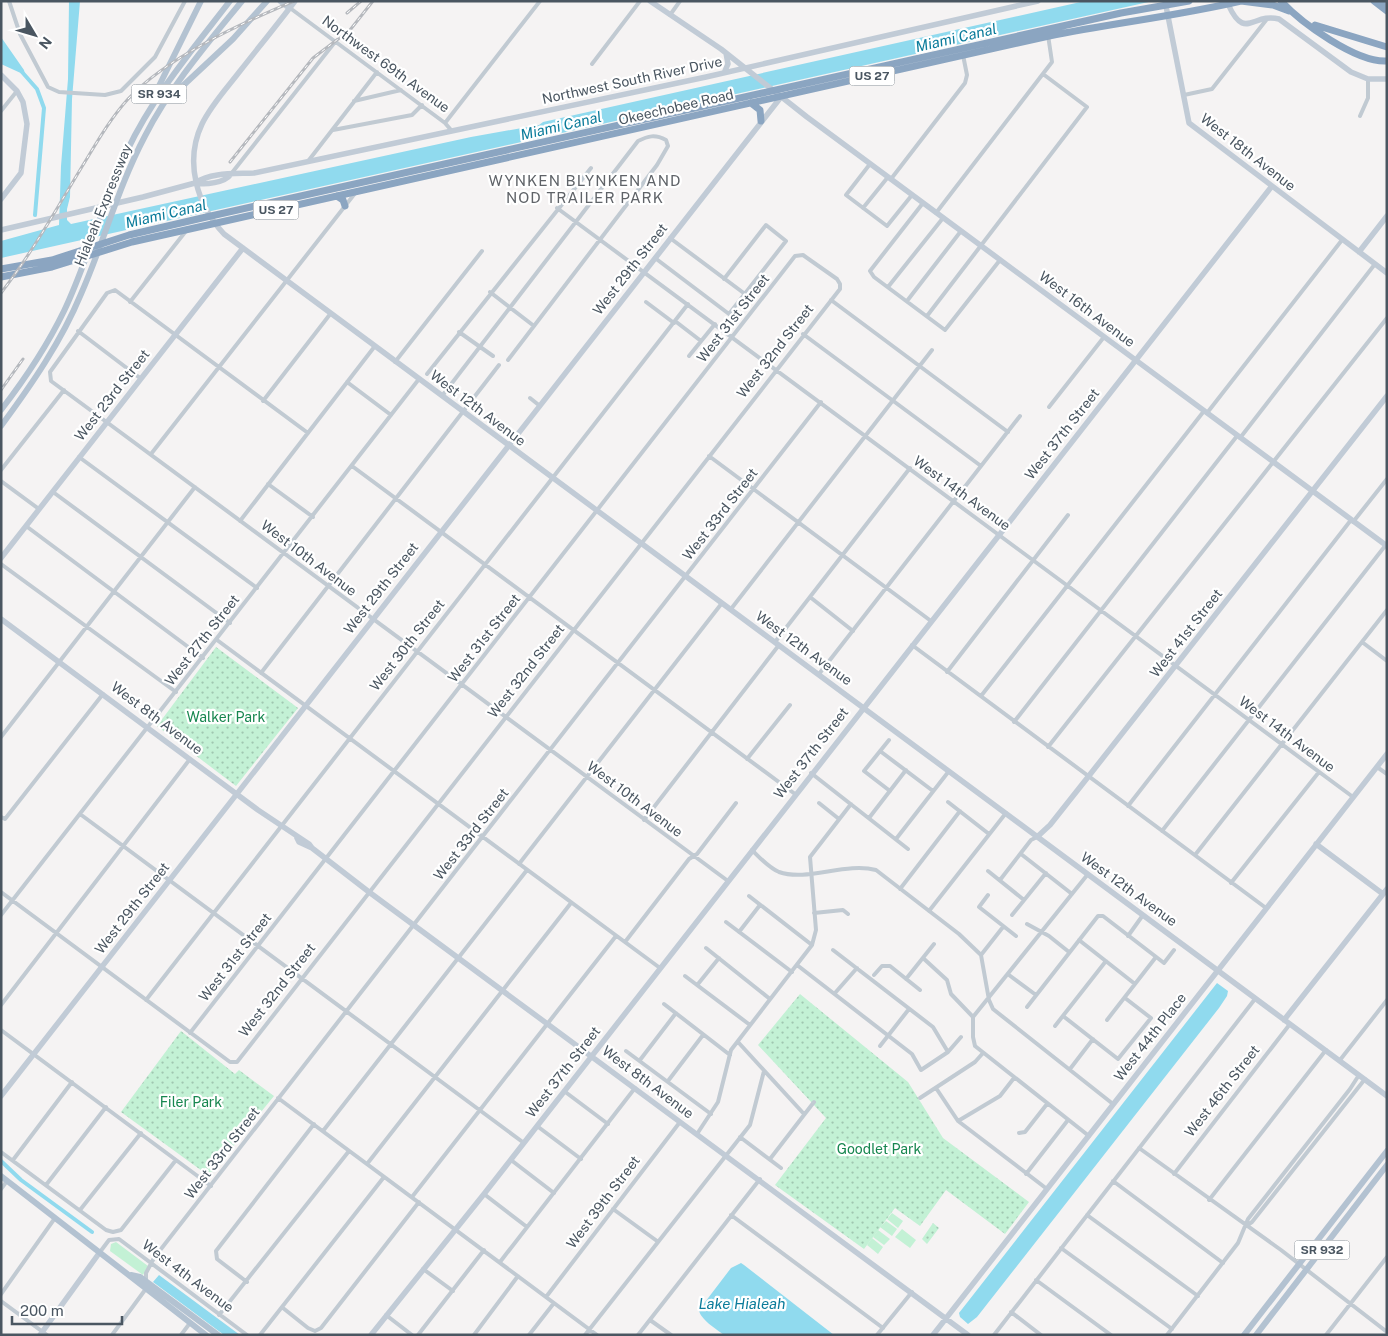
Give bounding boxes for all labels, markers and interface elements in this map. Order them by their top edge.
north arrow [10,10,60,60]
street label: Northwest 69th Avenue [319,12,453,116]
water label: Miami Canal [914,20,998,55]
text: N [36,34,55,52]
street label: Northwest South River Drive [540,53,724,107]
road number: US 27 [850,66,894,85]
road number: SR 934 [132,85,186,104]
street label: Okeechobee Road [617,86,735,128]
water label: Miami Canal [519,108,603,143]
street label: West 18th Avenue [1197,110,1299,194]
street label: Hialeah Expressway [71,141,135,269]
district label: WYNKEN BLYNKEN AND NOD TRAILER PARK [489,172,681,206]
water label: Miami Canal [124,196,208,231]
road number: US 27 [254,200,298,220]
street label: West 29th Street [589,220,671,318]
street label: West 16th Avenue [1036,268,1138,350]
street label: West 31st Street [694,271,772,365]
street label: West 32nd Street [734,301,816,401]
street label: West 23rd Street [71,346,153,444]
street label: West 12th Avenue [427,367,529,449]
street label: West 37th Street [1021,385,1103,483]
street label: West 14th Avenue [910,452,1014,534]
street label: West 33rd Street [679,465,761,563]
street label: West 10th Avenue [258,517,360,599]
street label: West 29th Street [340,539,422,637]
street label: West 41st Street [1147,586,1225,680]
street label: West 27th Street [162,591,242,689]
street label: West 31st Street [445,591,523,685]
street label: West 30th Street [366,596,448,694]
street label: West 12th Avenue [753,608,855,688]
street label: West 32nd Street [485,621,567,721]
street label: West 8th Avenue [108,678,206,758]
street label: West 14th Avenue [1236,693,1338,775]
street label: West 37th Street [770,704,852,802]
park label: Walker Park [187,709,266,725]
street label: West 10th Avenue [584,758,686,840]
street label: West 33rd Street [430,785,512,883]
street label: West 12th Avenue [1078,849,1180,929]
street label: West 29th Street [91,859,173,957]
street label: West 31st Street [196,910,274,1004]
street label: West 32nd Street [236,940,318,1040]
street label: West 44th Place [1111,990,1189,1084]
street label: West 37th Street [522,1023,604,1121]
street label: West 8th Avenue [599,1042,697,1122]
street label: West 46th Street [1181,1042,1263,1140]
park label: Filer Park [160,1094,222,1110]
street label: West 33rd Street [181,1104,263,1202]
park label: Goodlet Park [837,1141,922,1157]
street label: West 39th Street [563,1153,643,1251]
street label: West 4th Avenue [139,1236,237,1316]
road number: SR 932 [1294,1240,1350,1260]
scale bar [12,1294,122,1326]
water label: Lake Hialeah [699,1295,785,1312]
text: 200 m [20,1302,64,1319]

